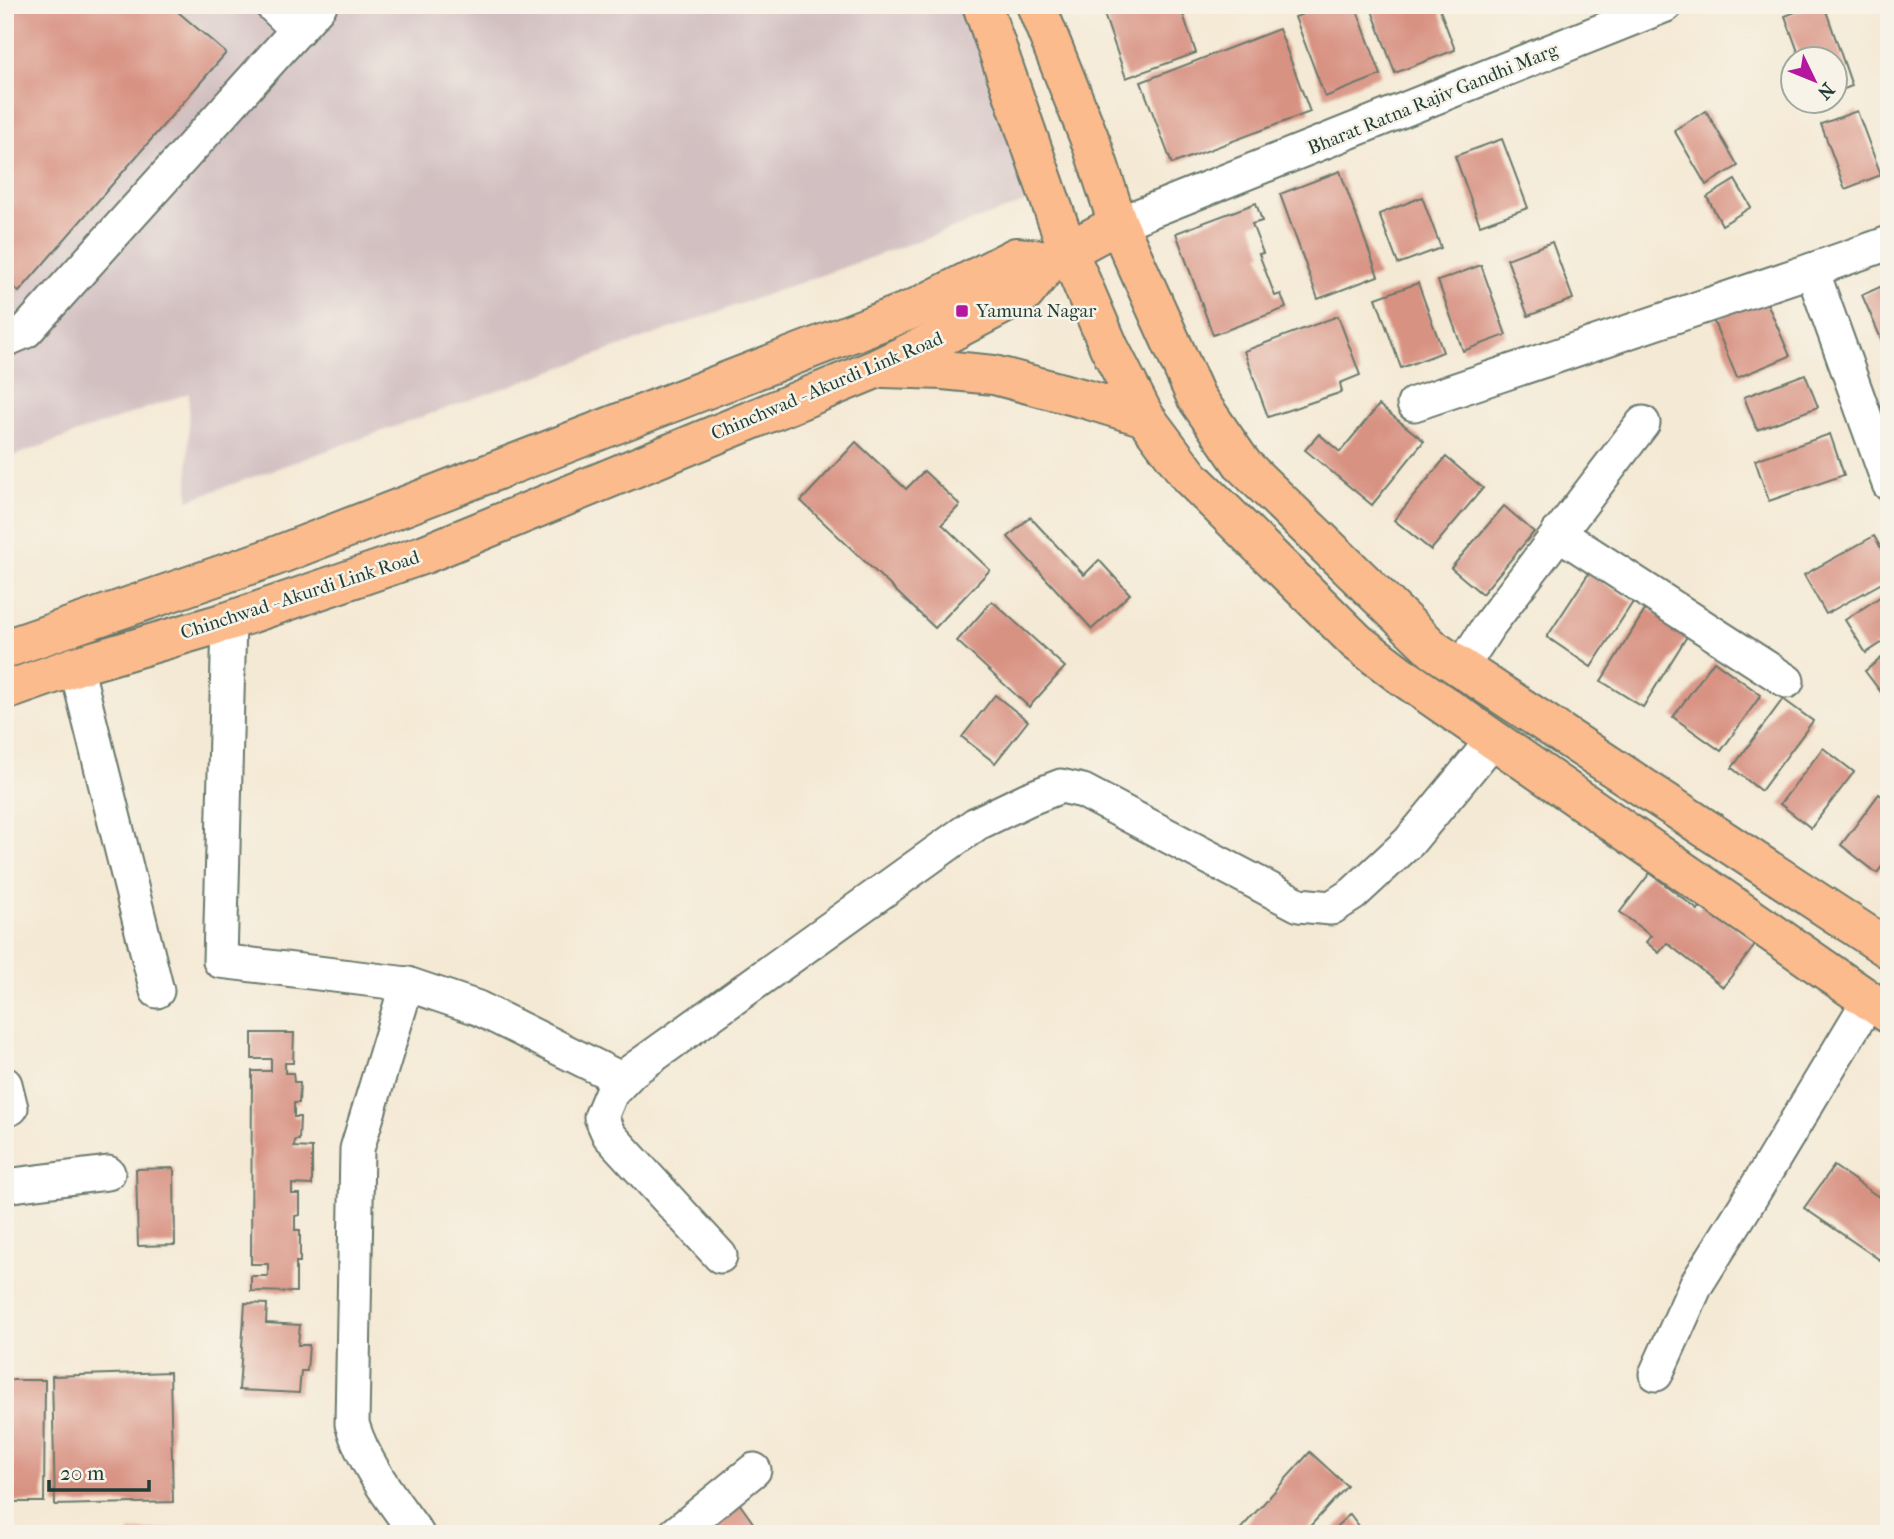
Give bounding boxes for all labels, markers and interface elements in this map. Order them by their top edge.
street label: Bharat Ratna Rajiv Gandhi Marg [1305,38,1562,159]
north arrow [1778,46,1848,116]
text: N [1812,78,1839,104]
place label: Yamuna Nagar [975,300,1097,322]
marker: Yamuna Nagar [954,303,970,319]
street label: Chinchwad - Akurdi Link Road [708,327,947,445]
street label: Chinchwad - Akurdi Link Road [178,546,423,644]
scale bar [49,1448,149,1492]
text: 20 m [60,1461,105,1485]

